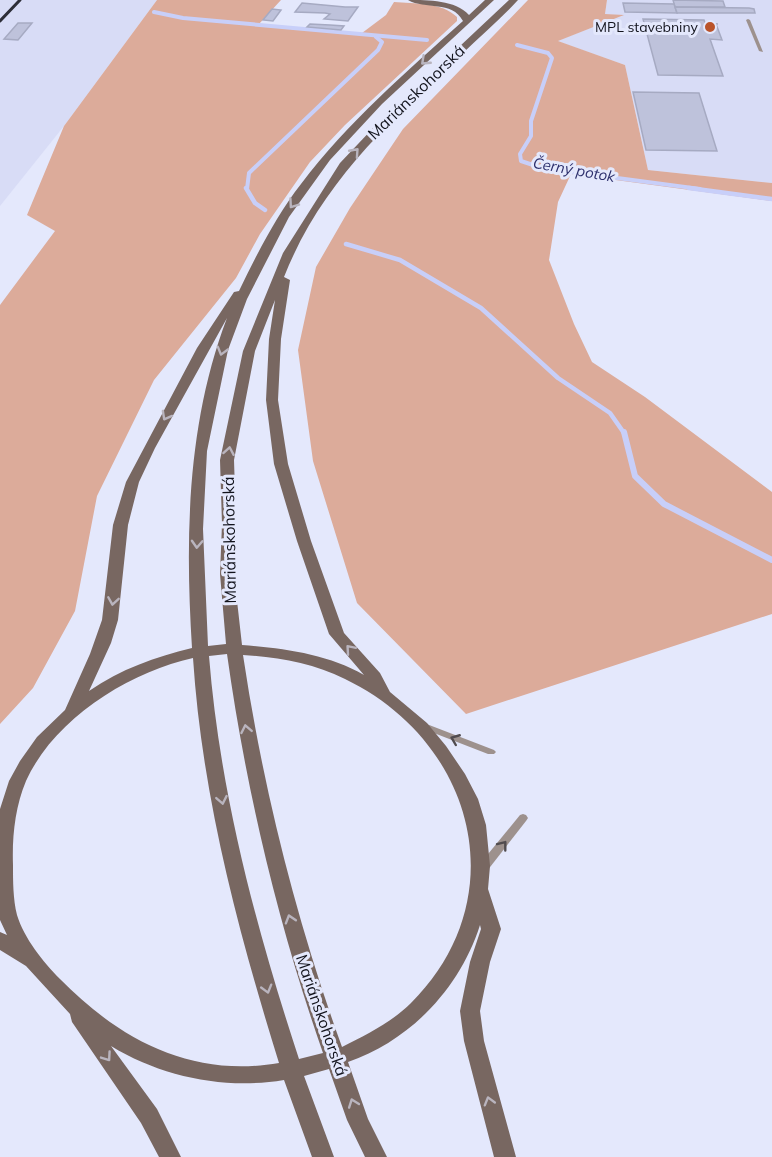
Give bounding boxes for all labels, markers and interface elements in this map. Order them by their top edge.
place label: MPL stavebniny [595,18,699,36]
marker: MPL stavebniny [703,20,717,34]
street label: Mariánskohorská [363,41,469,143]
one-way arrow [421,54,431,65]
one-way arrow [348,149,359,159]
water label: Černý potok [532,153,618,186]
one-way arrow [289,197,300,208]
one-way arrow [217,346,230,356]
one-way arrow [162,410,173,421]
one-way arrow [222,447,235,457]
street label: Mariánskohorská [218,476,240,604]
one-way arrow [190,539,203,548]
one-way arrow [107,596,120,606]
one-way arrow [346,645,357,656]
one-way arrow [240,724,253,734]
one-way arrow [451,734,462,746]
one-way arrow [215,794,228,804]
one-way arrow [495,841,506,852]
one-way arrow [285,914,298,925]
street label: Mariánskohorská [292,952,352,1078]
one-way arrow [260,983,272,994]
one-way arrow [100,1050,111,1061]
one-way arrow [484,1096,496,1107]
one-way arrow [347,1098,360,1109]

